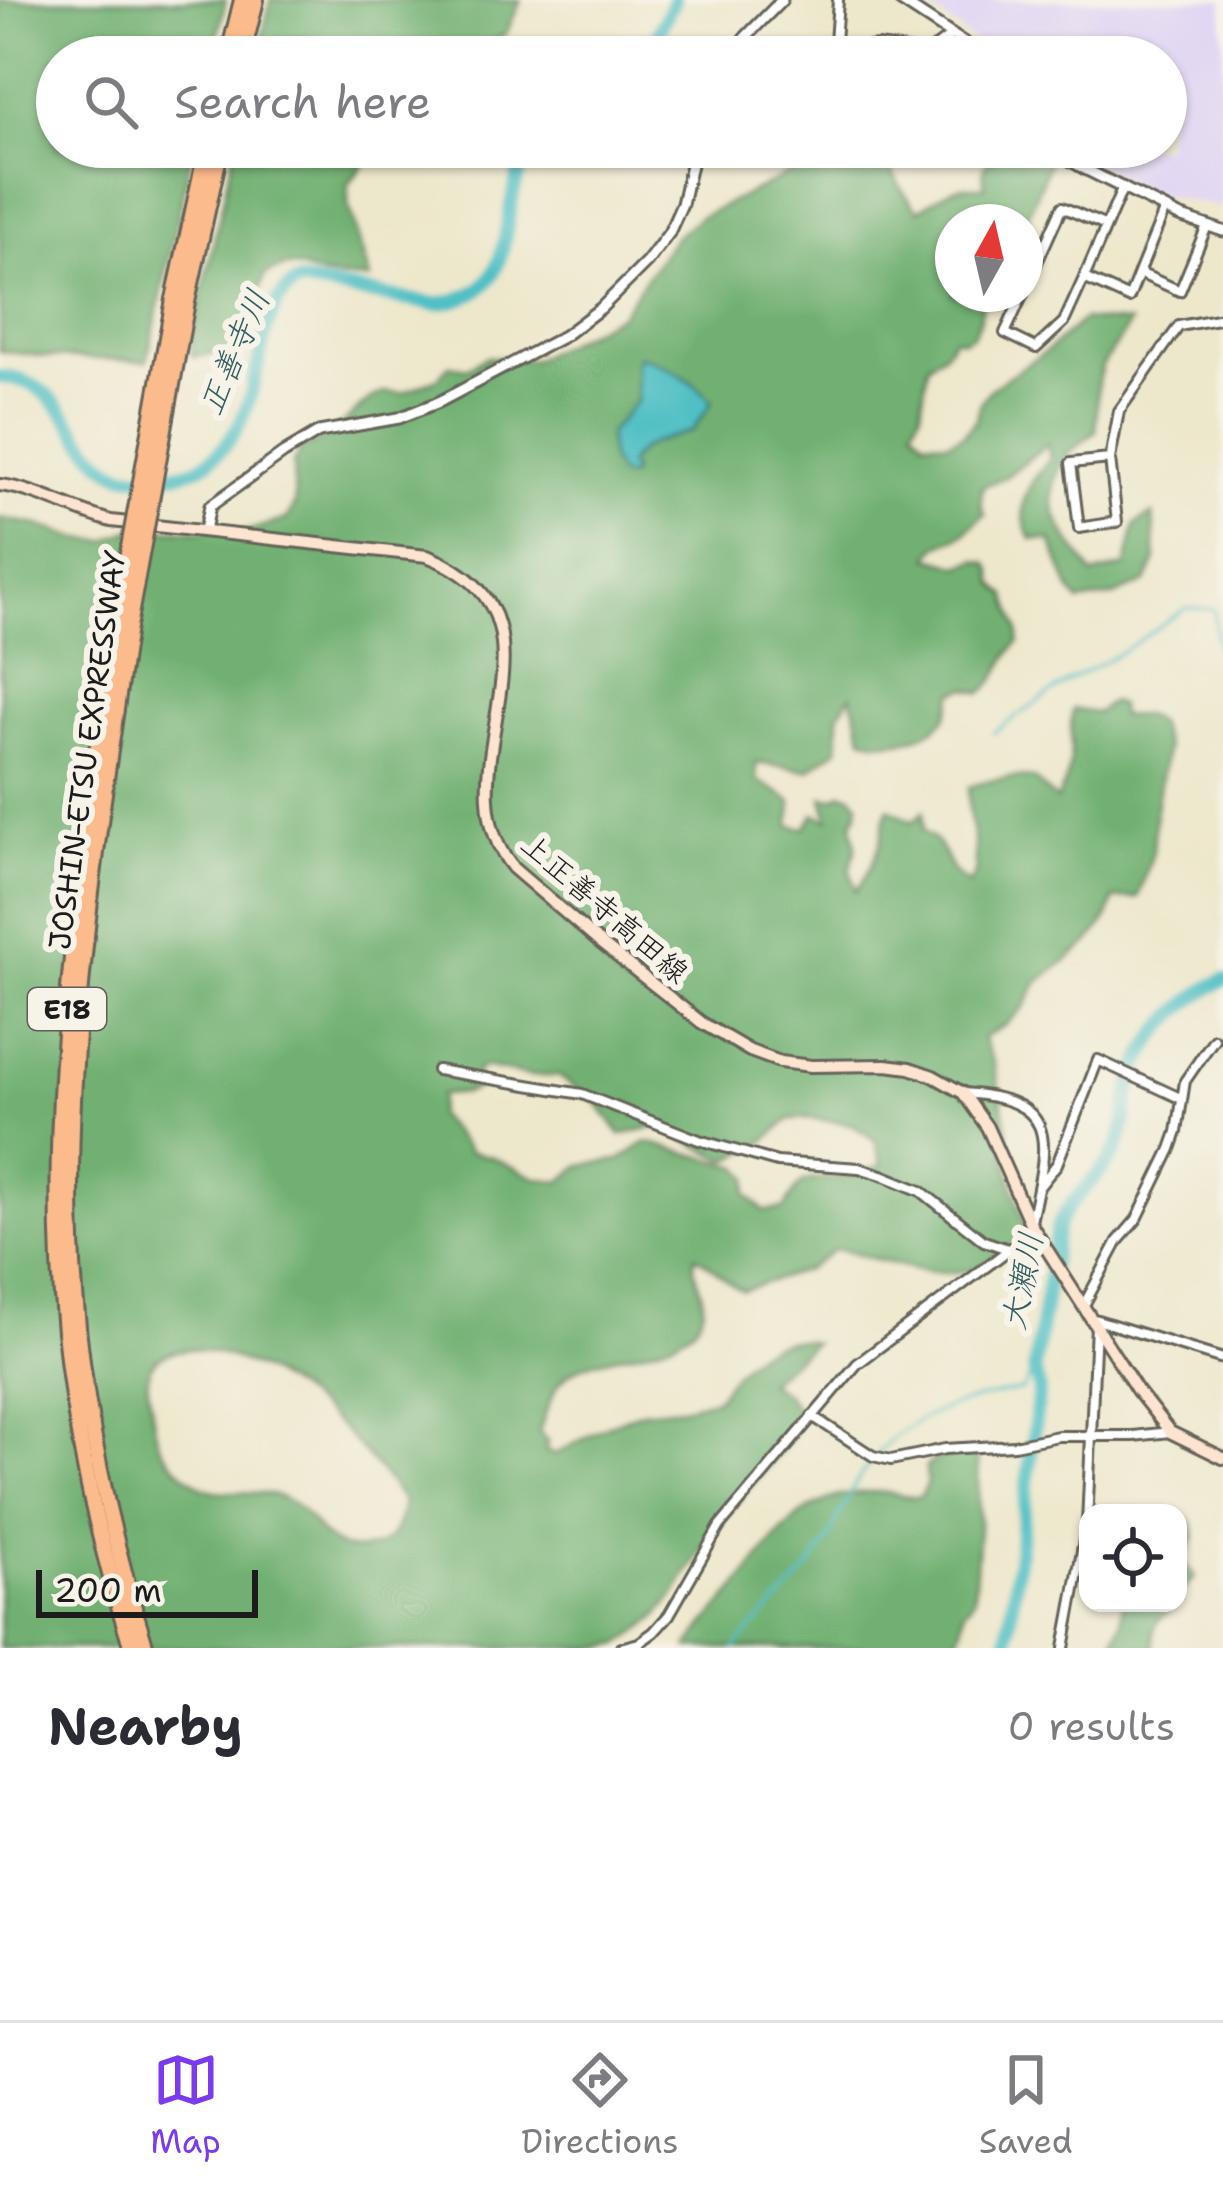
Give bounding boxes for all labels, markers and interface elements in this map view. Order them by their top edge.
search box [36,36,1187,168]
icon: search [78,69,144,135]
text: Search here [174,72,431,132]
north arrow [935,204,1043,312]
water label: 正善寺川 [188,282,280,422]
street label: JOSHIN-ETSU EXPRESSWAY [39,548,135,952]
street label: 上正善寺高田線 [512,824,698,992]
road number: E18 [28,988,106,1030]
water label: 大瀬川 [990,1228,1054,1334]
map controls [1079,1504,1187,1612]
button: locate [1079,1504,1187,1612]
scale bar [36,1564,258,1617]
text: 200 m [54,1568,162,1613]
text: Nearby [48,1692,243,1760]
text: 0 results [1008,1700,1175,1752]
tab: Map [150,2047,221,2164]
tab: Directions [521,2047,679,2164]
tab: Saved [979,2047,1073,2164]

